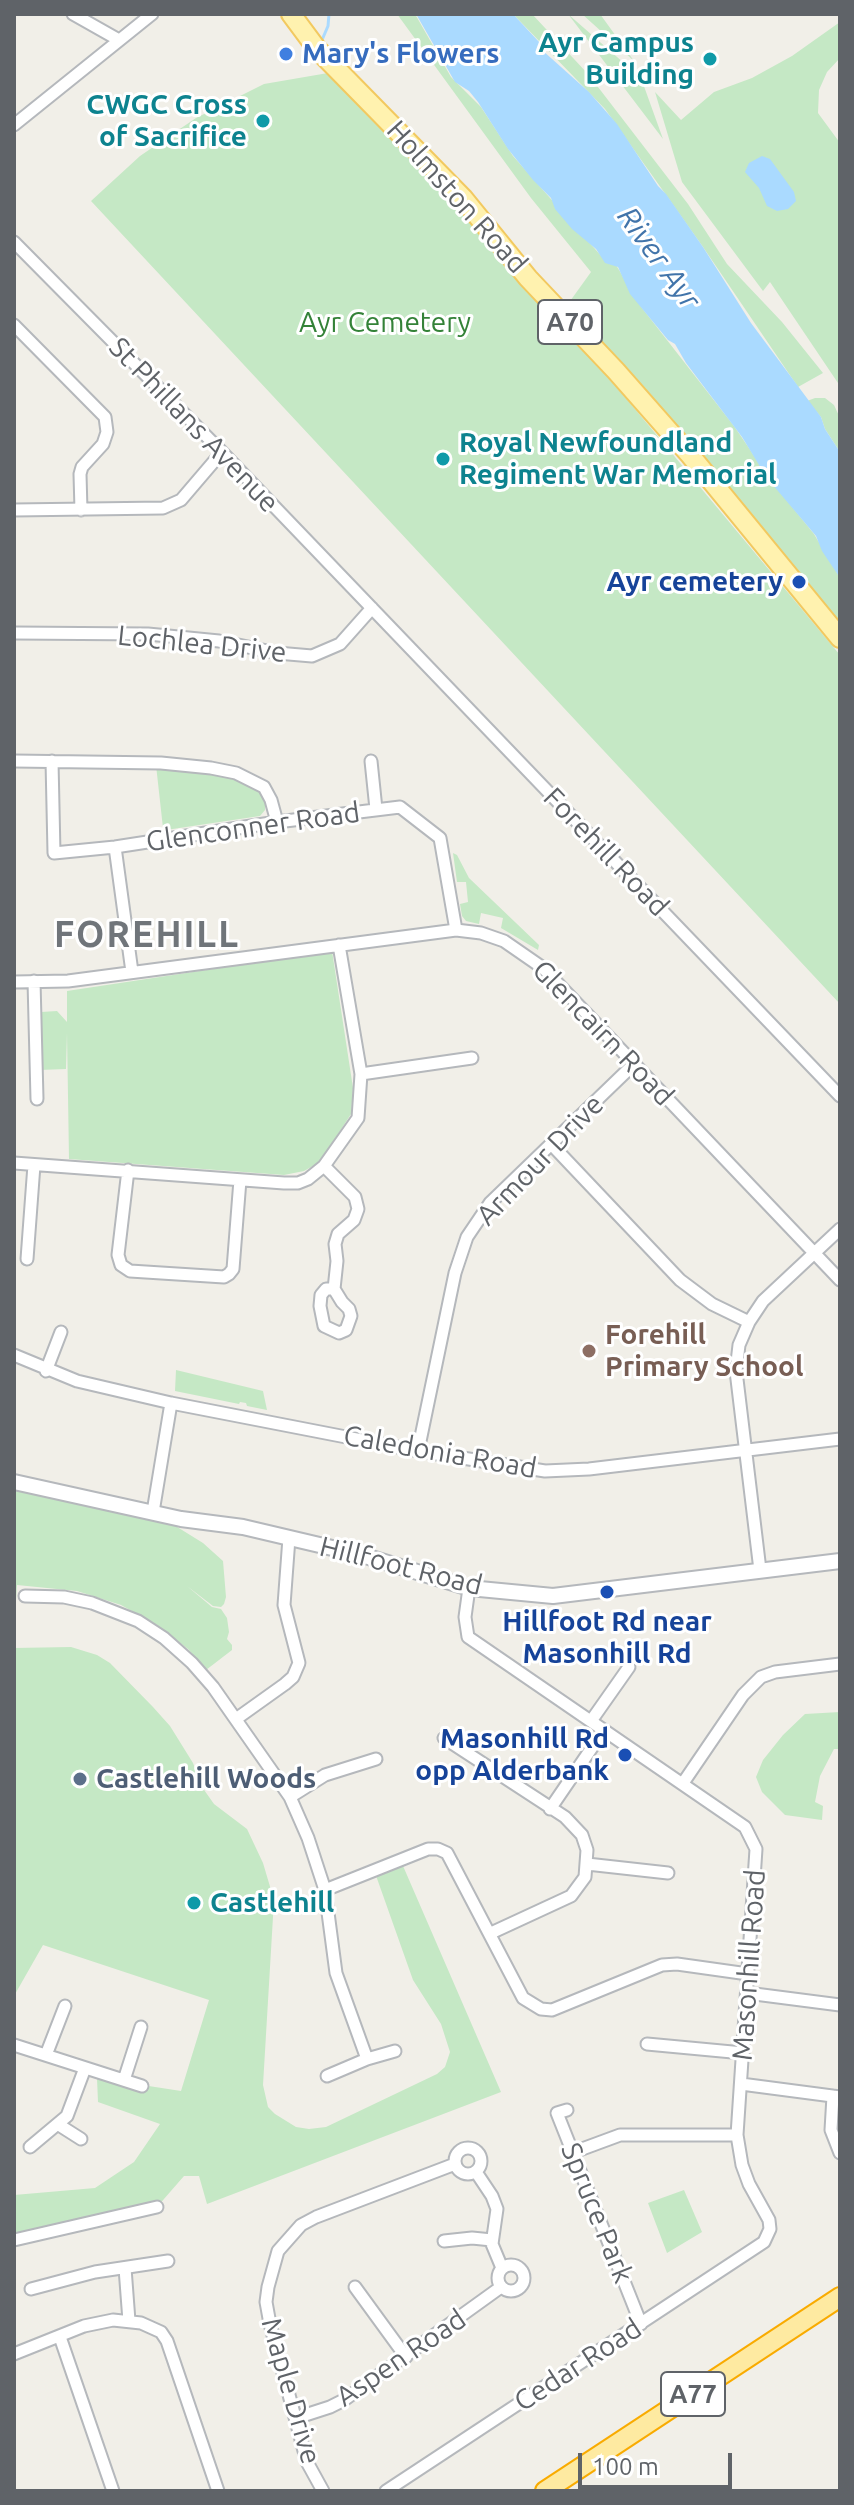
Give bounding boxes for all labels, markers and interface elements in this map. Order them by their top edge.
place label: Ayr Campus Building [538,26,694,92]
place label: Mary's Flowers [302,37,499,71]
marker: Mary's Flowers [277,45,295,63]
marker: Ayr Campus Building [701,50,719,68]
place label: CWGC Cross of Sacrifice [86,88,247,154]
marker: CWGC Cross of Sacrifice [254,112,272,130]
street label: Holmston Road [380,114,534,280]
water label: River Ayr [610,200,708,316]
road number: A70 [538,300,602,344]
park label: Ayr Cemetery [299,306,471,340]
street label: St Phillans Avenue [102,331,286,519]
place label: Royal Newfoundland Regiment War Memorial [459,426,777,492]
marker: Royal Newfoundland Regiment War Memorial [434,450,452,468]
place label: Ayr cemetery [607,565,783,599]
marker: Ayr cemetery [790,573,808,591]
street label: Lochlea Drive [116,618,288,670]
street label: Forehill Road [536,781,676,923]
street label: Glenconner Road [144,795,362,859]
district label: FOREHILL [54,913,240,957]
street label: Glencairn Road [525,953,681,1113]
street label: Armour Drive [469,1088,611,1232]
place label: Forehill Primary School [605,1318,803,1384]
marker: Forehill Primary School [580,1342,598,1360]
street label: Caledonia Road [341,1419,539,1485]
street label: Hillfoot Road [316,1530,486,1602]
marker: Hillfoot Rd near Masonhill Rd [598,1583,616,1601]
place label: Hillfoot Rd near Masonhill Rd [502,1605,712,1671]
place label: Masonhill Rd opp Alderbank [415,1722,609,1788]
marker: Masonhill Rd opp Alderbank [616,1746,634,1764]
place label: Castlehill Woods [96,1762,316,1796]
marker: Castlehill Woods [71,1770,89,1788]
street label: Masonhill Road [726,1868,772,2062]
place label: Castlehill [210,1886,334,1920]
marker: Castlehill [185,1894,203,1912]
street label: Spruce Park [554,2138,640,2288]
street label: Aspen Road [330,2302,472,2414]
street label: Cedar Road [508,2311,648,2419]
street label: Maple Drive [254,2314,328,2468]
road number: A77 [661,2372,725,2416]
scale bar [582,2437,736,2487]
text: 100 m [592,2453,659,2480]

